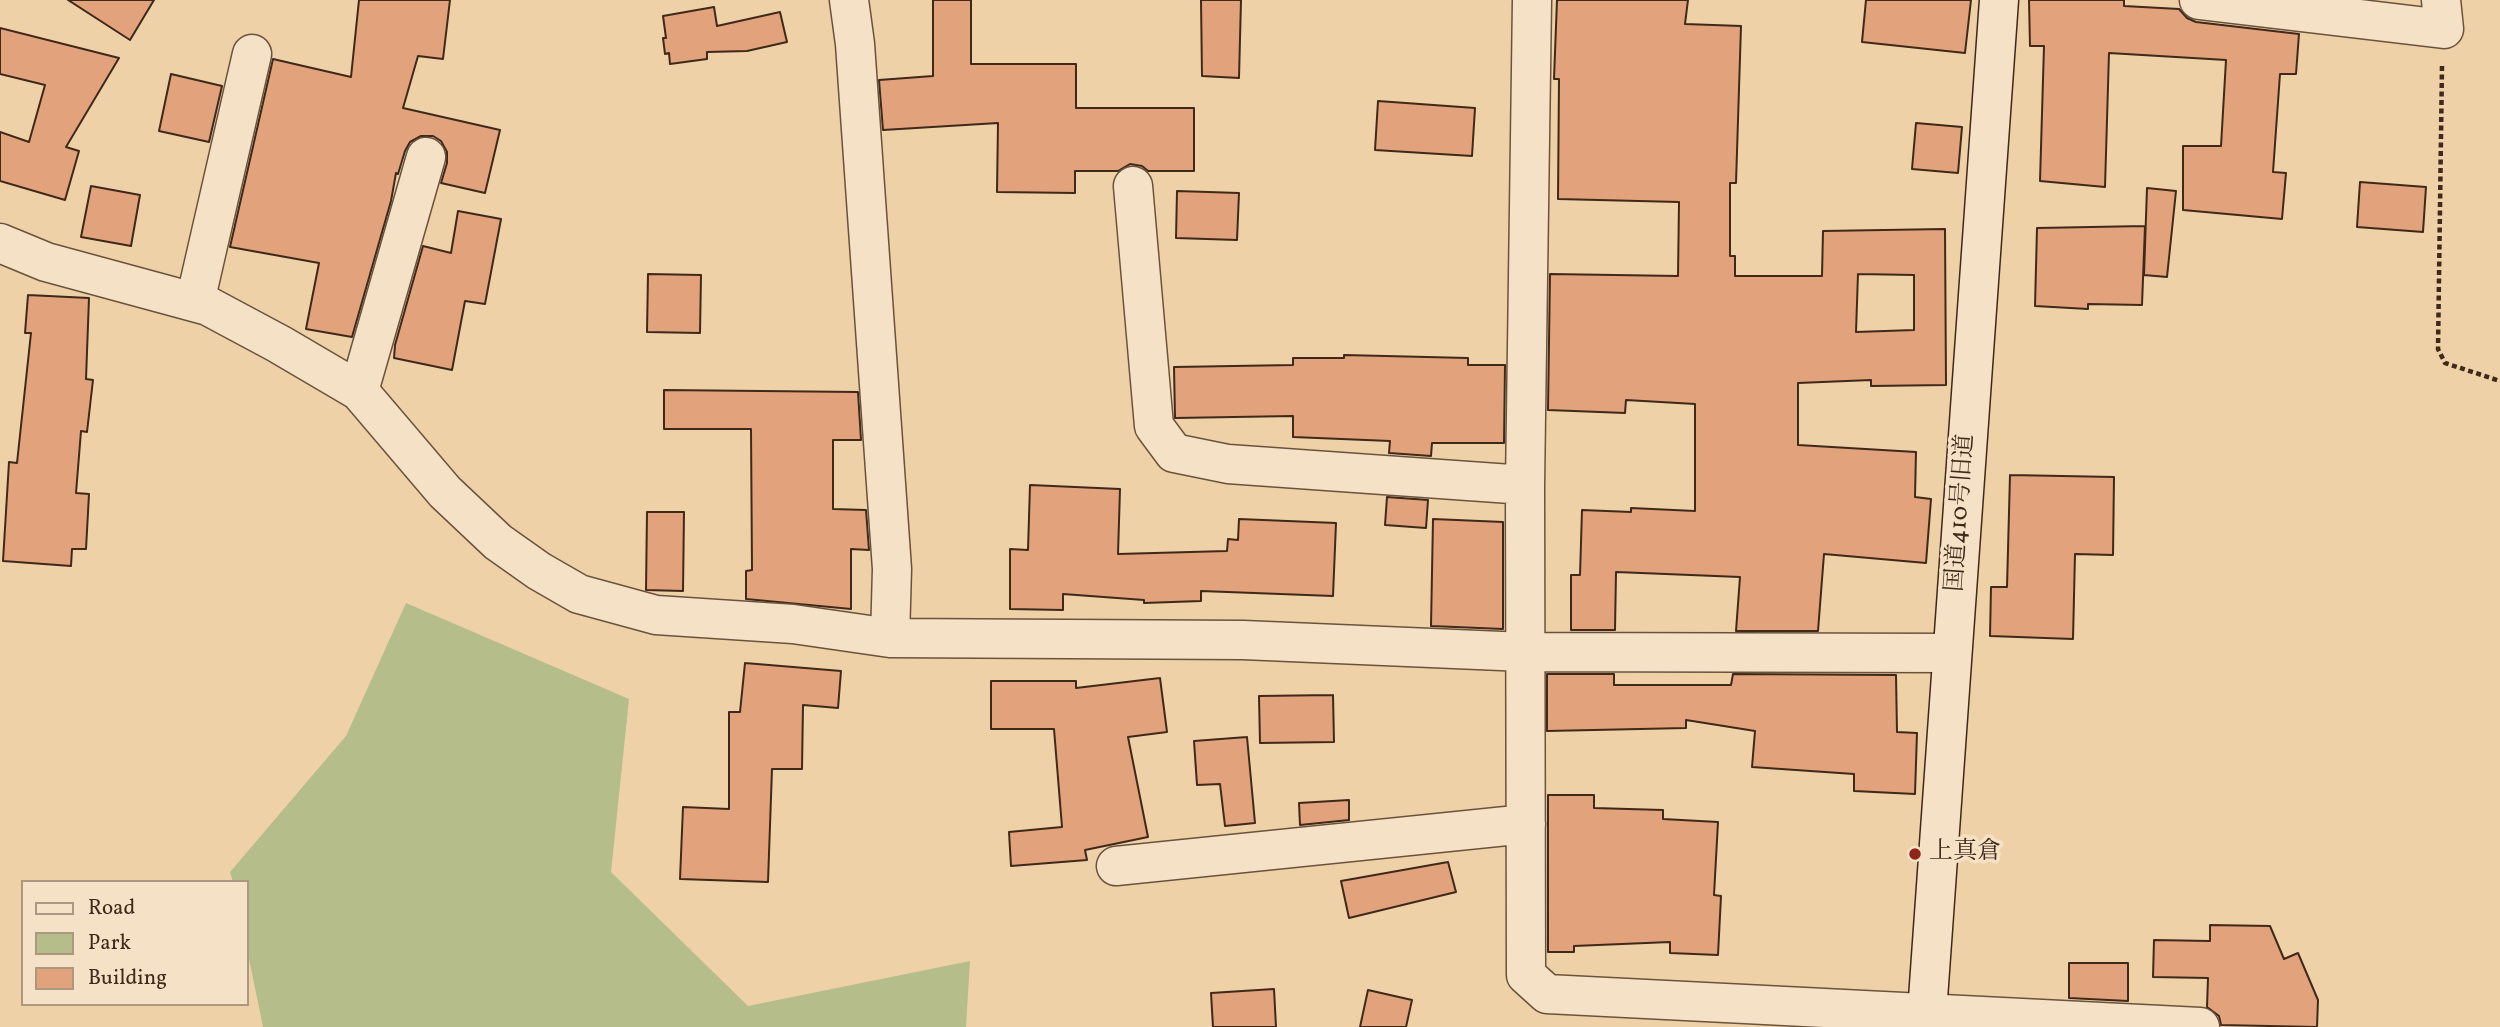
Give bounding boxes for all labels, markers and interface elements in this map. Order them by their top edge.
street label: 国道410号旧道 [1942,433,1982,593]
place label: 上真倉 [1929,840,2001,868]
marker: 上真倉 [1907,846,1923,862]
legend [21,880,248,1006]
text: Road [88,894,135,923]
text: Park [88,929,131,958]
text: Building [88,964,167,993]

